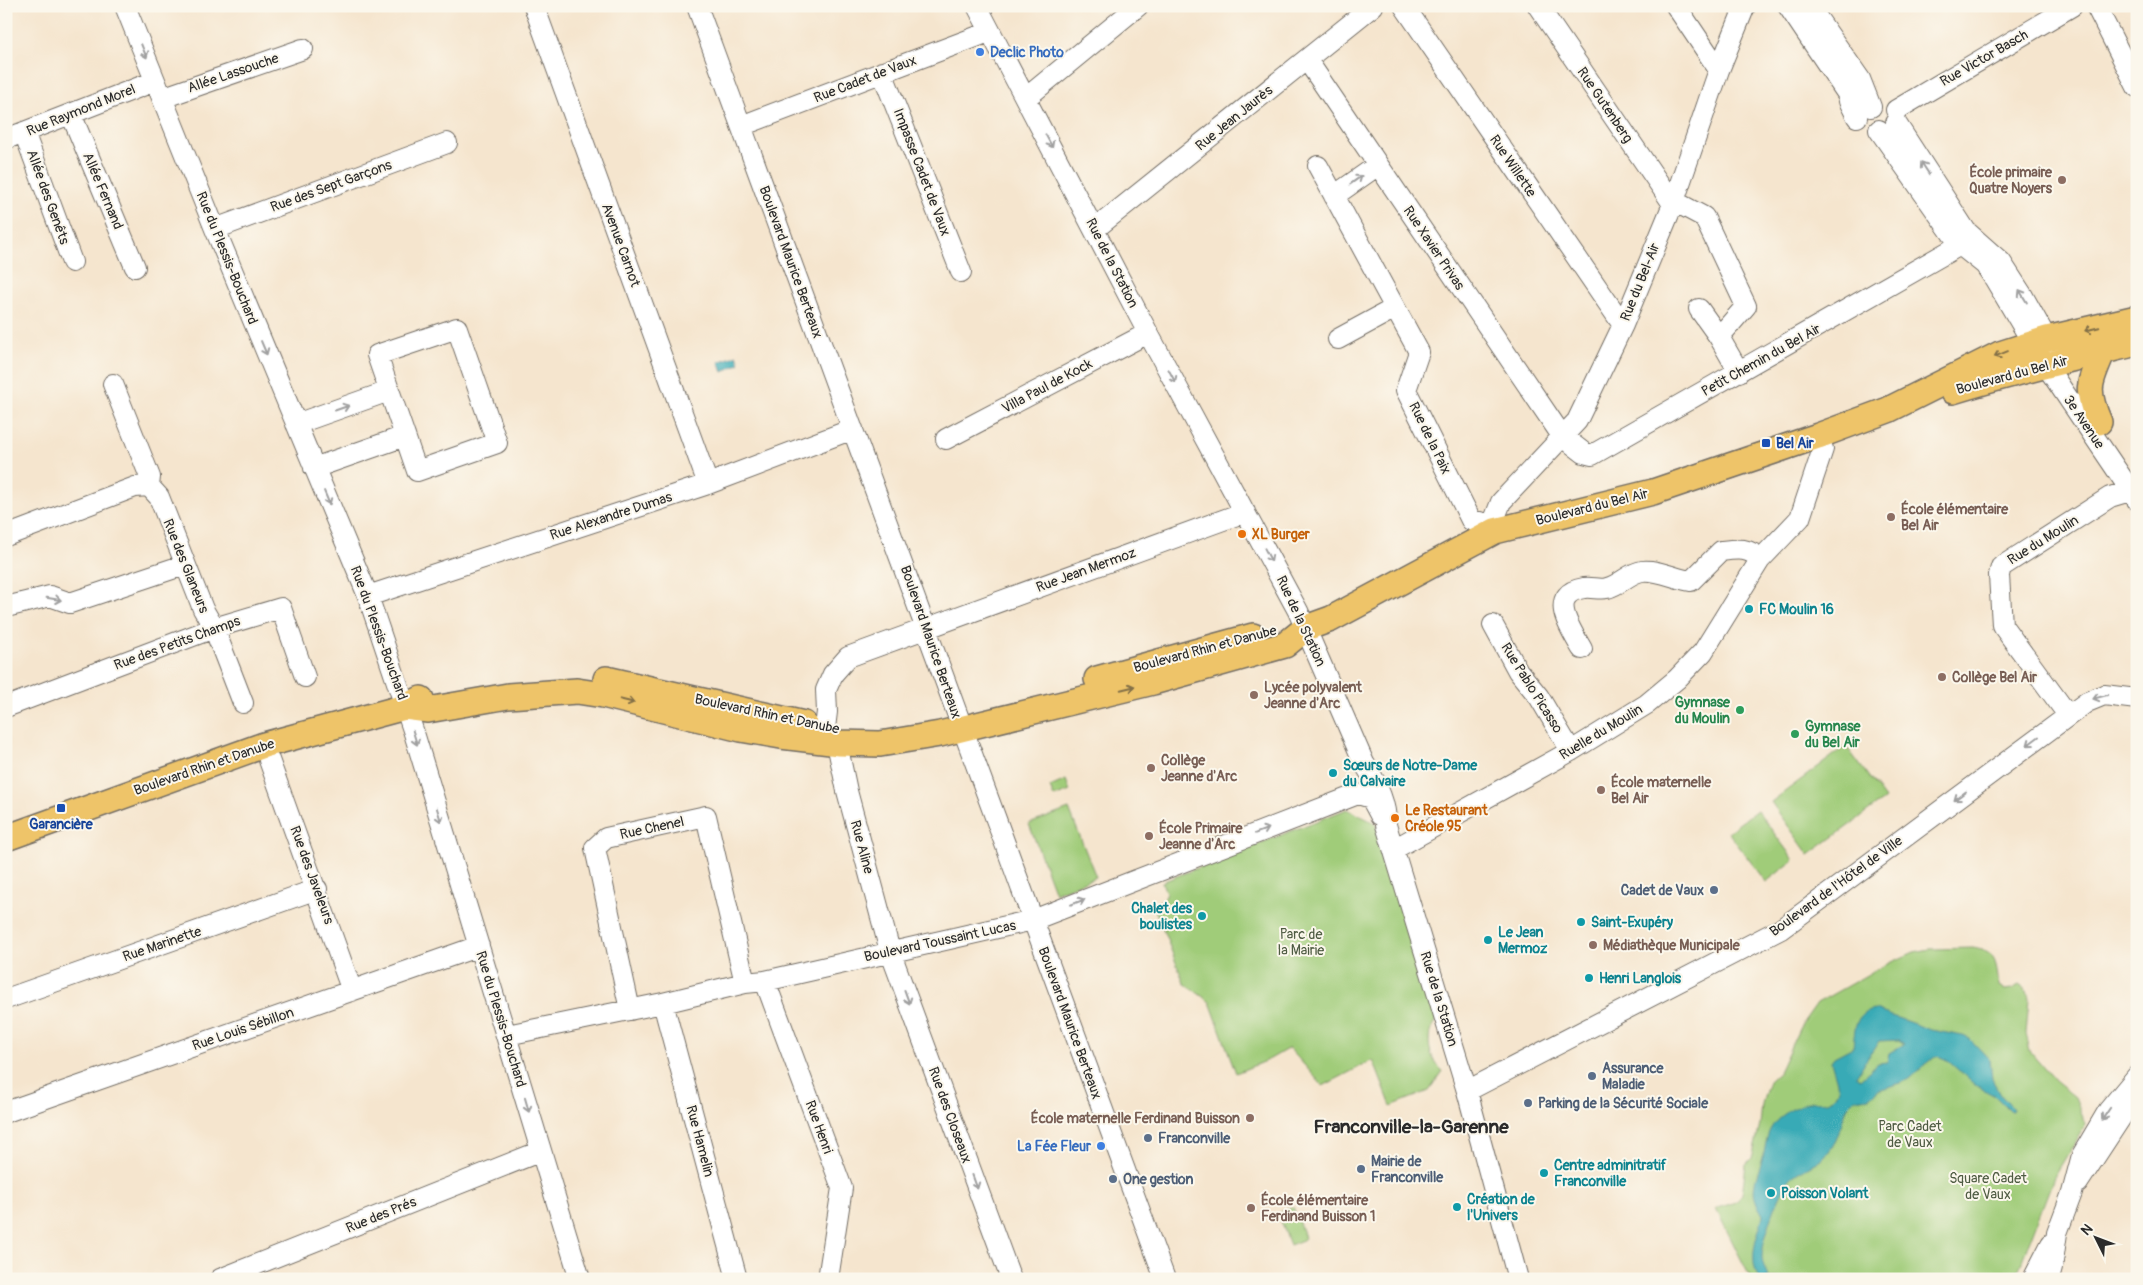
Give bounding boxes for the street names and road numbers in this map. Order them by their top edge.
street label: Rue Victor Basch [1937,26,2031,90]
street label: Allée Lassouche [185,49,281,97]
street label: Rue Cadet de Vaux [811,52,919,106]
street label: Rue Gutenberg [1574,64,1636,146]
street label: Rue Raymond Morel [24,80,138,140]
street label: Rue Jean Jaurès [1192,81,1277,154]
street label: Impasse Cadet de Vaux [890,106,954,238]
street label: Rue Willette [1486,132,1540,200]
street label: Allée des Genêts [23,147,73,247]
street label: Allée Fernand [79,150,127,232]
street label: Rue des Sept Garçons [268,156,395,216]
street label: Boulevard Maurice Berteaux [756,184,826,340]
street label: Rue du Plessis-Bouchard [193,189,261,327]
street label: Avenue Carnot [598,201,644,289]
street label: Rue Xavier Privas [1400,203,1469,294]
street label: Rue de la Station [1082,215,1142,311]
street label: Rue du Bel-Air [1617,240,1663,324]
street label: Petit Chemin du Bel Air [1698,320,1824,400]
street label: Boulevard du Bel Air [1954,352,2070,398]
street label: Villa Paul de Kock [999,355,1095,417]
street label: 3e Avenue [2060,392,2108,452]
street label: Rue de la Paix [1405,399,1455,477]
street label: Boulevard du Bel Air [1534,485,1650,529]
street label: Rue Alexandre Dumas [548,488,675,544]
street label: Rue du Moulin [2004,511,2082,568]
street label: Rue des Glaneurs [159,516,213,616]
street label: Rue Jean Mermoz [1034,544,1138,596]
street label: Boulevard Maurice Berteaux [897,563,965,721]
street label: Rue du Plessis-Bouchard [347,564,411,703]
street label: Rue de la Station [1273,573,1329,669]
street label: Rue des Petits Champs [112,612,243,674]
street label: Boulevard Rhin et Danube [1132,622,1279,676]
street label: Rue Pablo Picasso [1497,640,1567,737]
street label: Boulevard Rhin et Danube [693,690,841,738]
street label: Ruelle du Moulin [1556,701,1646,763]
street label: Boulevard Rhin et Danube [132,735,277,799]
street label: Rue Chenel [618,813,686,843]
street label: Rue Aline [847,818,877,876]
street label: Rue des Javeleurs [286,824,338,927]
street label: Boulevard de l'Hôtel de Ville [1766,832,1906,940]
street label: Boulevard Toussaint Lucas [863,916,1018,965]
street label: Rue Marinette [120,923,204,965]
street label: Boulevard Maurice Berteaux [1035,945,1105,1101]
street label: Rue du Plessis-Bouchard [472,949,530,1089]
street label: Rue de la Station [1417,950,1462,1049]
street label: Rue Louis Sébillon [190,1004,296,1054]
street label: Rue des Closeaux [925,1065,975,1165]
street label: Rue Henri [802,1098,837,1156]
street label: Rue Hamelin [682,1103,718,1179]
street label: Rue des Prés [343,1193,419,1237]

